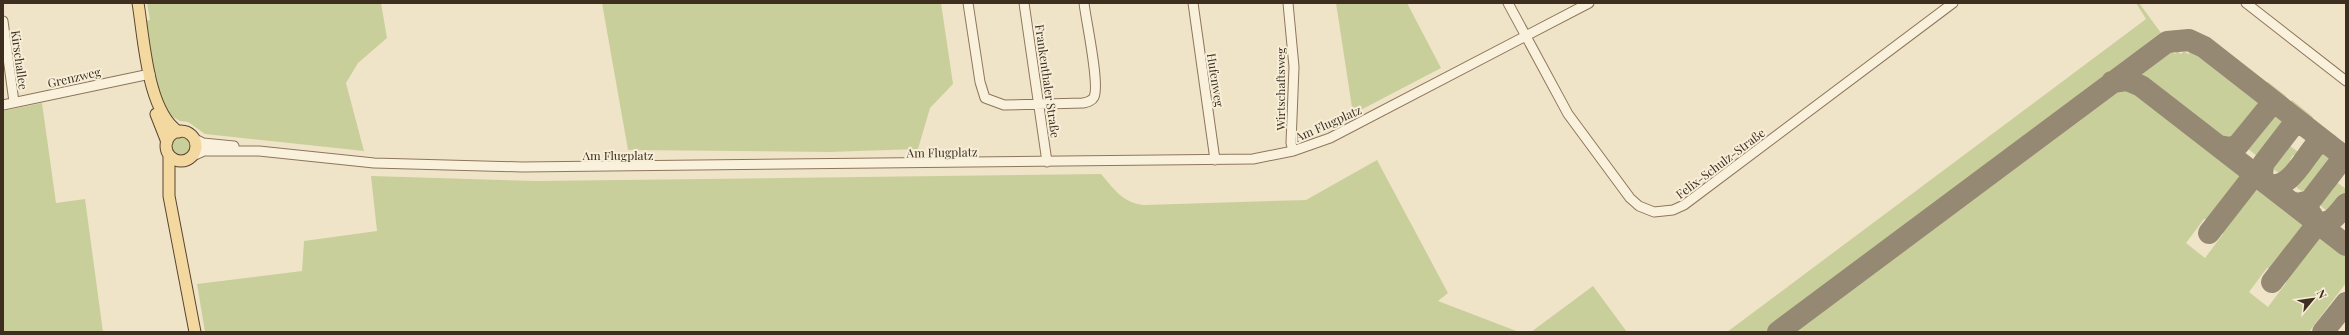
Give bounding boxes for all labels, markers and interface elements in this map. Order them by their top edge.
street label: Frankenthaler Straße [1032,23,1064,139]
street label: Kirschallee [8,29,32,91]
street label: Wirtschaftsweg [1272,47,1288,132]
street label: Hufenweg [1204,52,1228,109]
street label: Grenzweg [46,63,103,91]
street label: Am Flugplatz [1291,101,1364,145]
street label: Felix-Schulz-Straße [1672,124,1768,202]
street label: Am Flugplatz [905,143,978,161]
street label: Am Flugplatz [581,147,654,163]
north arrow [2293,279,2333,319]
text: N [2314,287,2331,301]

